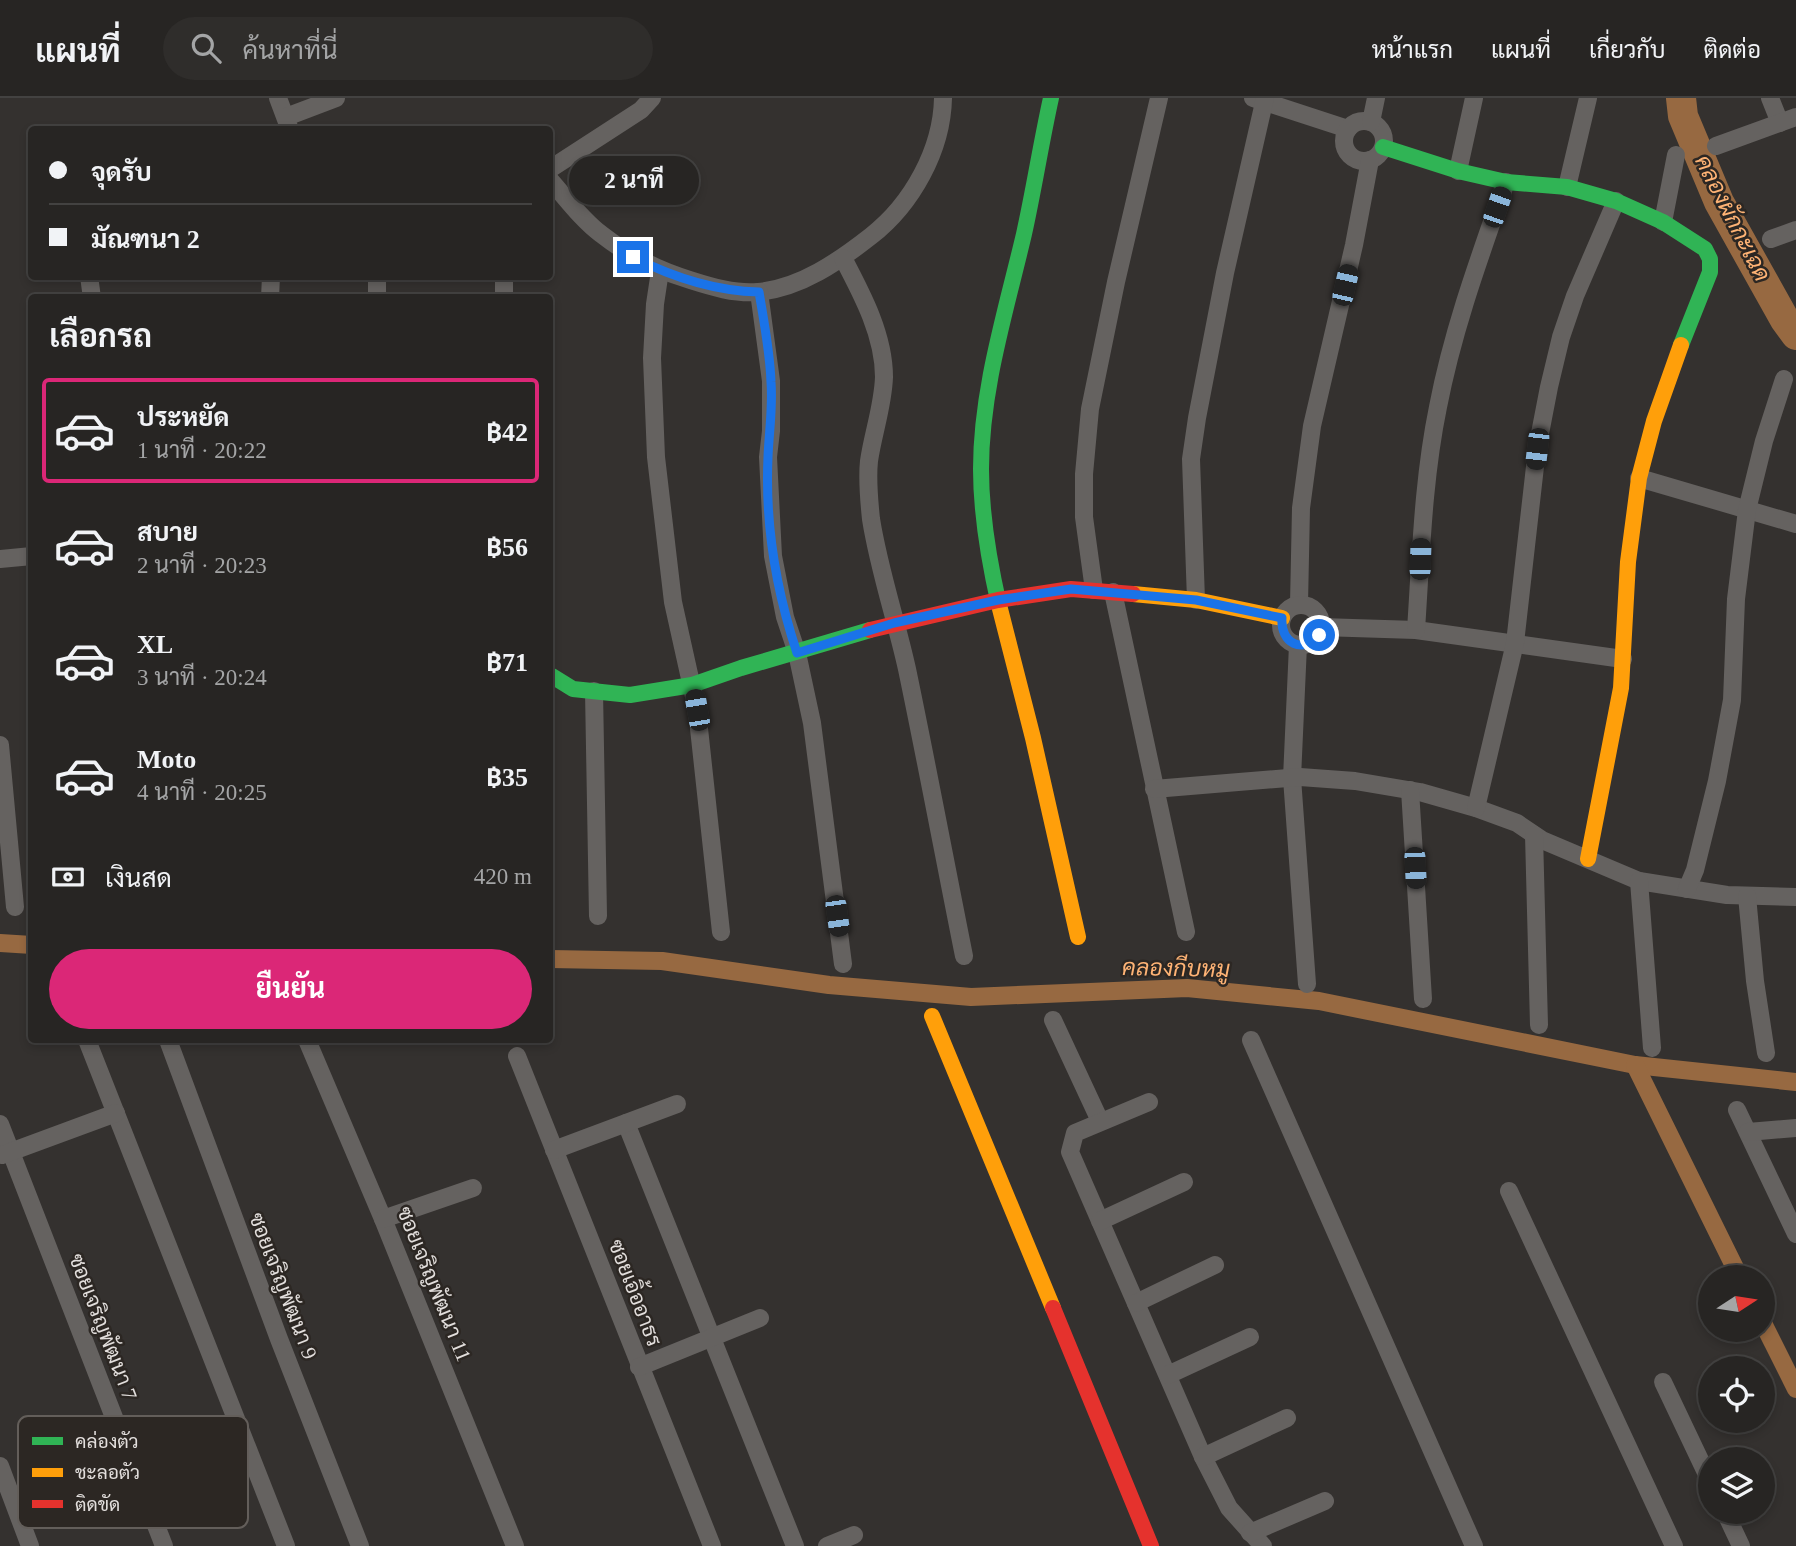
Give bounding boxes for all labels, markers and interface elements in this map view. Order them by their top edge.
search box [163,17,653,80]
icon: search [187,29,225,67]
text: แผนที่ [35,33,121,69]
text: ค้นหาที่นี่ [243,36,338,65]
text: หน้าแรก [1372,37,1453,63]
text: แผนที่ [1491,37,1551,63]
text: เกี่ยวกับ [1589,37,1666,63]
text: ติดต่อ [1704,37,1761,63]
water label: คลองผักกะเฉด [1690,150,1777,285]
callout: 2 นาที [568,156,698,204]
text: จุดรับ [91,158,152,187]
text: 2 นาที [604,168,664,193]
car [1481,184,1514,230]
text: มัณฑนา 2 [91,225,200,254]
route end [617,241,649,273]
car [1331,262,1360,308]
text: เลือกรถ [49,318,152,354]
icon: car [53,399,116,462]
text: ประหยัด [137,403,230,432]
text: ฿42 [486,418,528,447]
car [1525,427,1550,471]
text: 1 นาที · 20:22 [137,438,267,463]
icon: car [53,514,116,577]
text: สบาย [137,518,198,547]
text: ฿56 [486,533,528,562]
car [1409,538,1432,580]
text: 2 นาที · 20:23 [137,553,267,578]
route start [1303,619,1335,651]
icon: car [53,629,116,692]
text: XL [137,630,173,659]
text: ฿71 [486,648,528,677]
text: 3 นาที · 20:24 [137,665,267,690]
car [684,687,711,733]
icon: car [53,744,116,807]
text: Moto [137,745,196,774]
text: ฿35 [486,763,528,792]
text: 4 นาที · 20:25 [137,780,267,805]
car [1404,846,1427,890]
icon: cash [49,858,87,896]
text: เงินสด [105,864,172,893]
text: 420 m [474,864,532,889]
car [824,894,851,938]
button: ยืนยัน [49,949,532,1029]
water label: คลองกีบหมู [1122,952,1230,986]
street label: ซอยเจริญพัฒนา 11 [392,1203,476,1365]
street label: ซอยเจริญพัฒนา 9 [244,1209,322,1363]
street label: ซอยเอิ้ออาธร [604,1234,673,1350]
street label: ซอยเจริญพัฒนา 7 [64,1250,142,1404]
north arrow [1698,1265,1774,1342]
map controls [1698,1265,1775,1524]
button: locate [1698,1356,1775,1433]
legend [18,1416,248,1528]
text: คล่องตัว [75,1430,139,1452]
button: layers [1698,1447,1775,1524]
text: ชะลอตัว [75,1462,140,1483]
text: ติดขัด [75,1494,120,1515]

